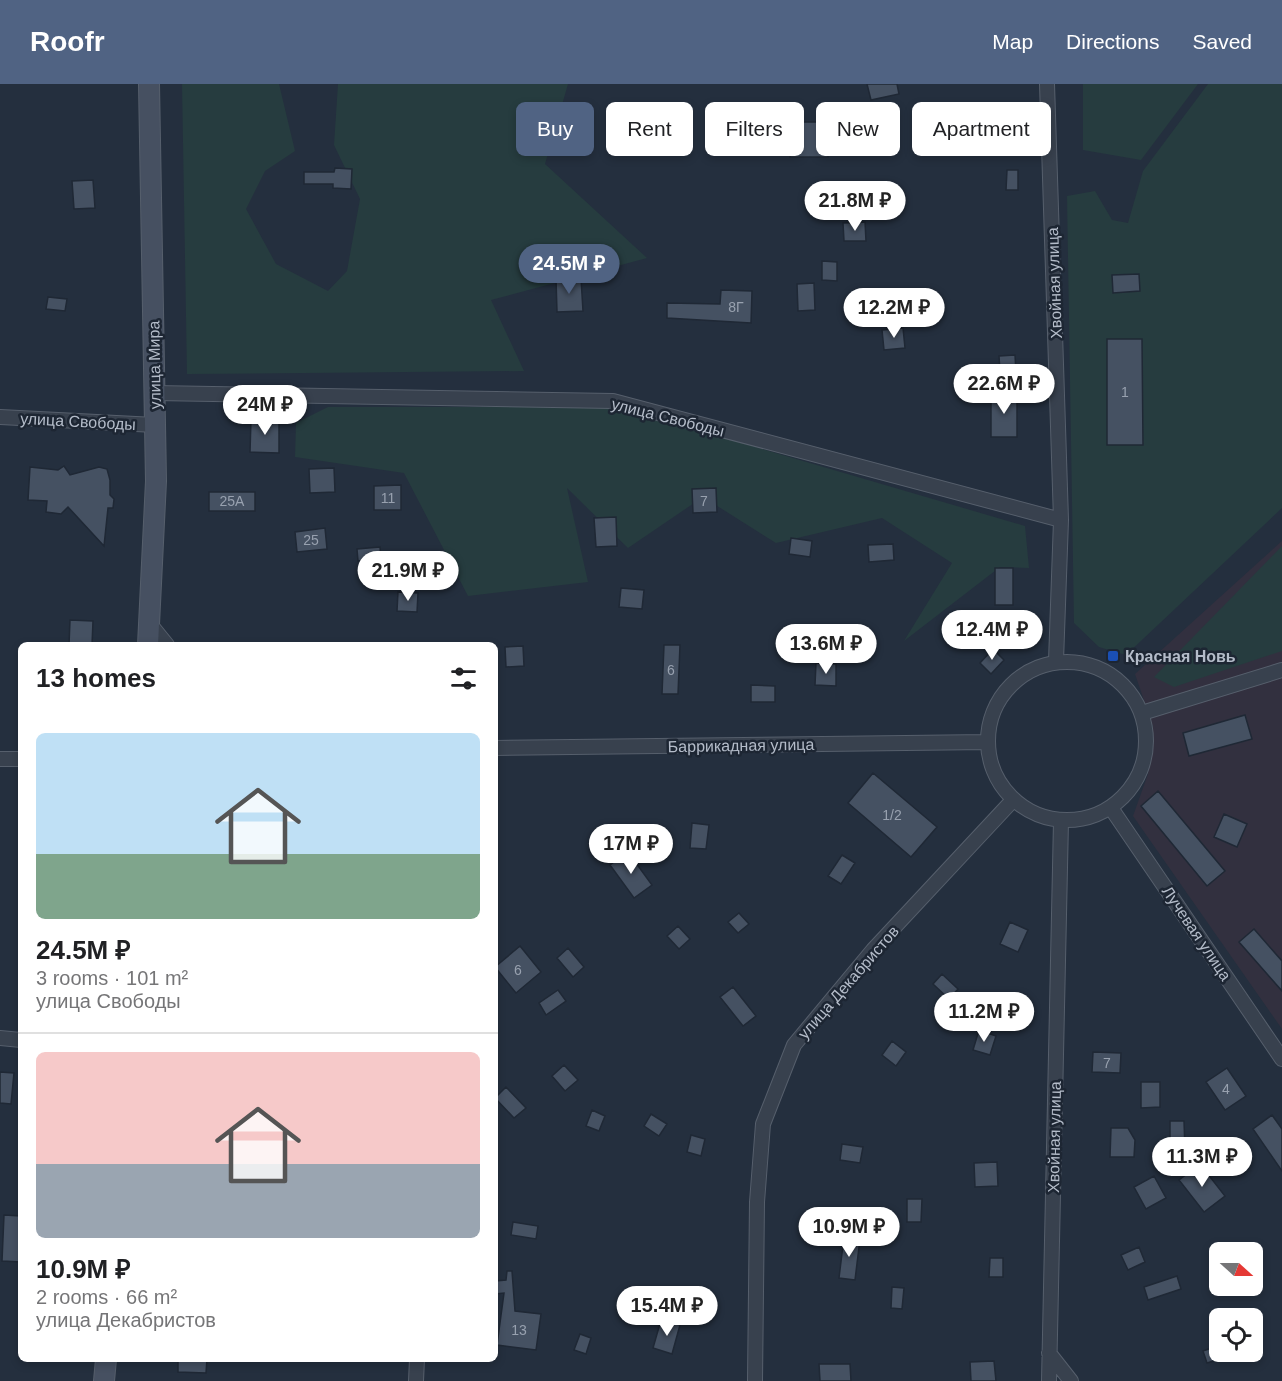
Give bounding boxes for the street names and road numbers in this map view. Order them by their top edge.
street label: Хвойная улица [1044,227,1065,339]
street label: улица Мира [145,321,164,409]
street label: улица Свободы [610,395,726,440]
street label: улица Свободы [20,410,136,433]
street label: Баррикадная улица [668,736,815,755]
street label: Лучевая улица [1159,883,1235,984]
street label: улица Декабристов [795,922,902,1042]
street label: Хвойная улица [1045,1081,1064,1193]

